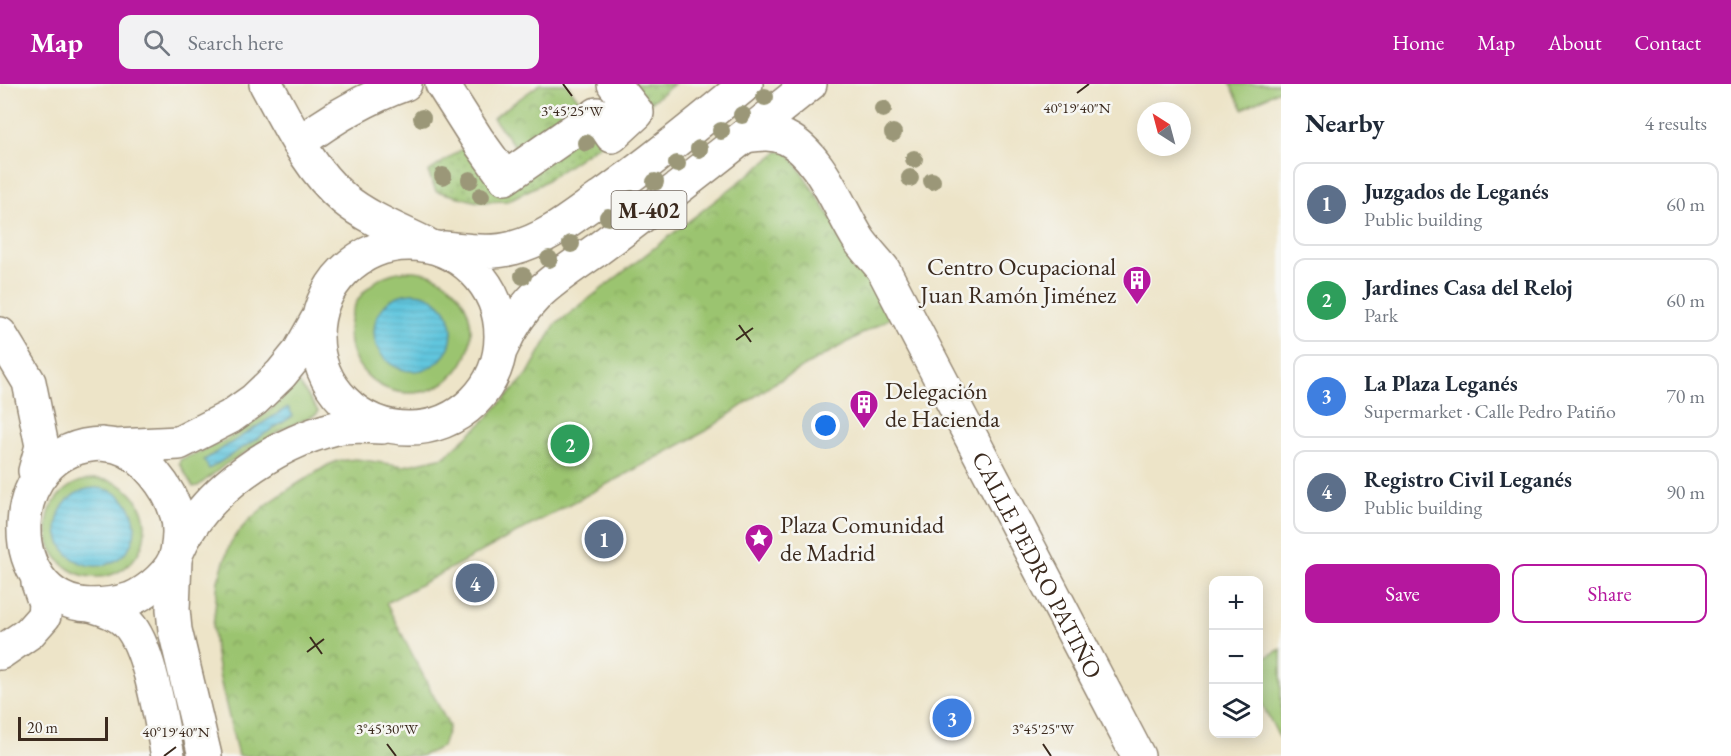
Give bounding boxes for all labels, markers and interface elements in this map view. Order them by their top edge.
search box [119,15,539,69]
text: Map [30,24,83,60]
icon: search [140,26,173,59]
text: Search here [188,28,283,57]
text: Home [1392,29,1444,56]
text: Map [1477,29,1515,56]
text: About [1548,29,1601,56]
text: Contact [1634,29,1701,56]
text: 40°19'40"N [1043,98,1111,117]
text: 3°45'25"W [541,101,603,120]
north arrow [1137,102,1191,156]
text: Nearby [1305,106,1385,140]
text: 4 results [1644,110,1707,136]
text: Juzgados de Leganés [1364,177,1549,206]
road number: M-402 [612,191,686,229]
text: 1 [1321,191,1332,217]
text: 60 m [1666,191,1705,217]
text: Public building [1364,206,1482,232]
place label: Centro Ocupacional Juan Ramón Jiménez [918,251,1116,310]
building icon: Centro Ocupacional Juan Ramón Jiménez [1121,264,1153,306]
text: Jardines Casa del Reloj [1364,273,1573,302]
text: 2 [1321,287,1332,313]
text: 60 m [1666,287,1705,313]
text: Park [1364,302,1398,328]
text: La Plaza Leganés [1364,369,1518,398]
place label: Delegación de Hacienda [885,375,1000,434]
text: 3 [1321,383,1332,409]
text: 70 m [1666,383,1705,409]
building icon: Delegación de Hacienda [848,388,880,430]
text: Supermarket · Calle Pedro Patiño [1364,398,1616,424]
your location [811,411,840,440]
pin: 2 [550,422,590,466]
street label: CALLE PEDRO PATIÑO [965,446,1110,683]
text: Registro Civil Leganés [1364,465,1572,494]
text: 4 [1321,479,1332,505]
text: 90 m [1666,479,1705,505]
text: Public building [1364,494,1482,520]
place label: Plaza Comunidad de Madrid [780,509,945,568]
pin: 1 [584,516,624,562]
place icon: Plaza Comunidad de Madrid [743,522,775,564]
pin: 4 [456,560,494,606]
button: Save [1305,564,1500,623]
button: Share [1512,564,1707,623]
map controls [1209,576,1263,738]
button: + [1209,576,1263,630]
button: − [1209,630,1263,684]
button: layers [1209,684,1263,738]
pin: 3 [932,696,972,740]
scale bar [18,714,108,742]
text: 20 m [27,717,58,738]
text: 3°45'30"W [356,719,418,738]
text: 3°45'25"W [1012,719,1074,738]
text: 40°19'40"N [142,722,210,741]

